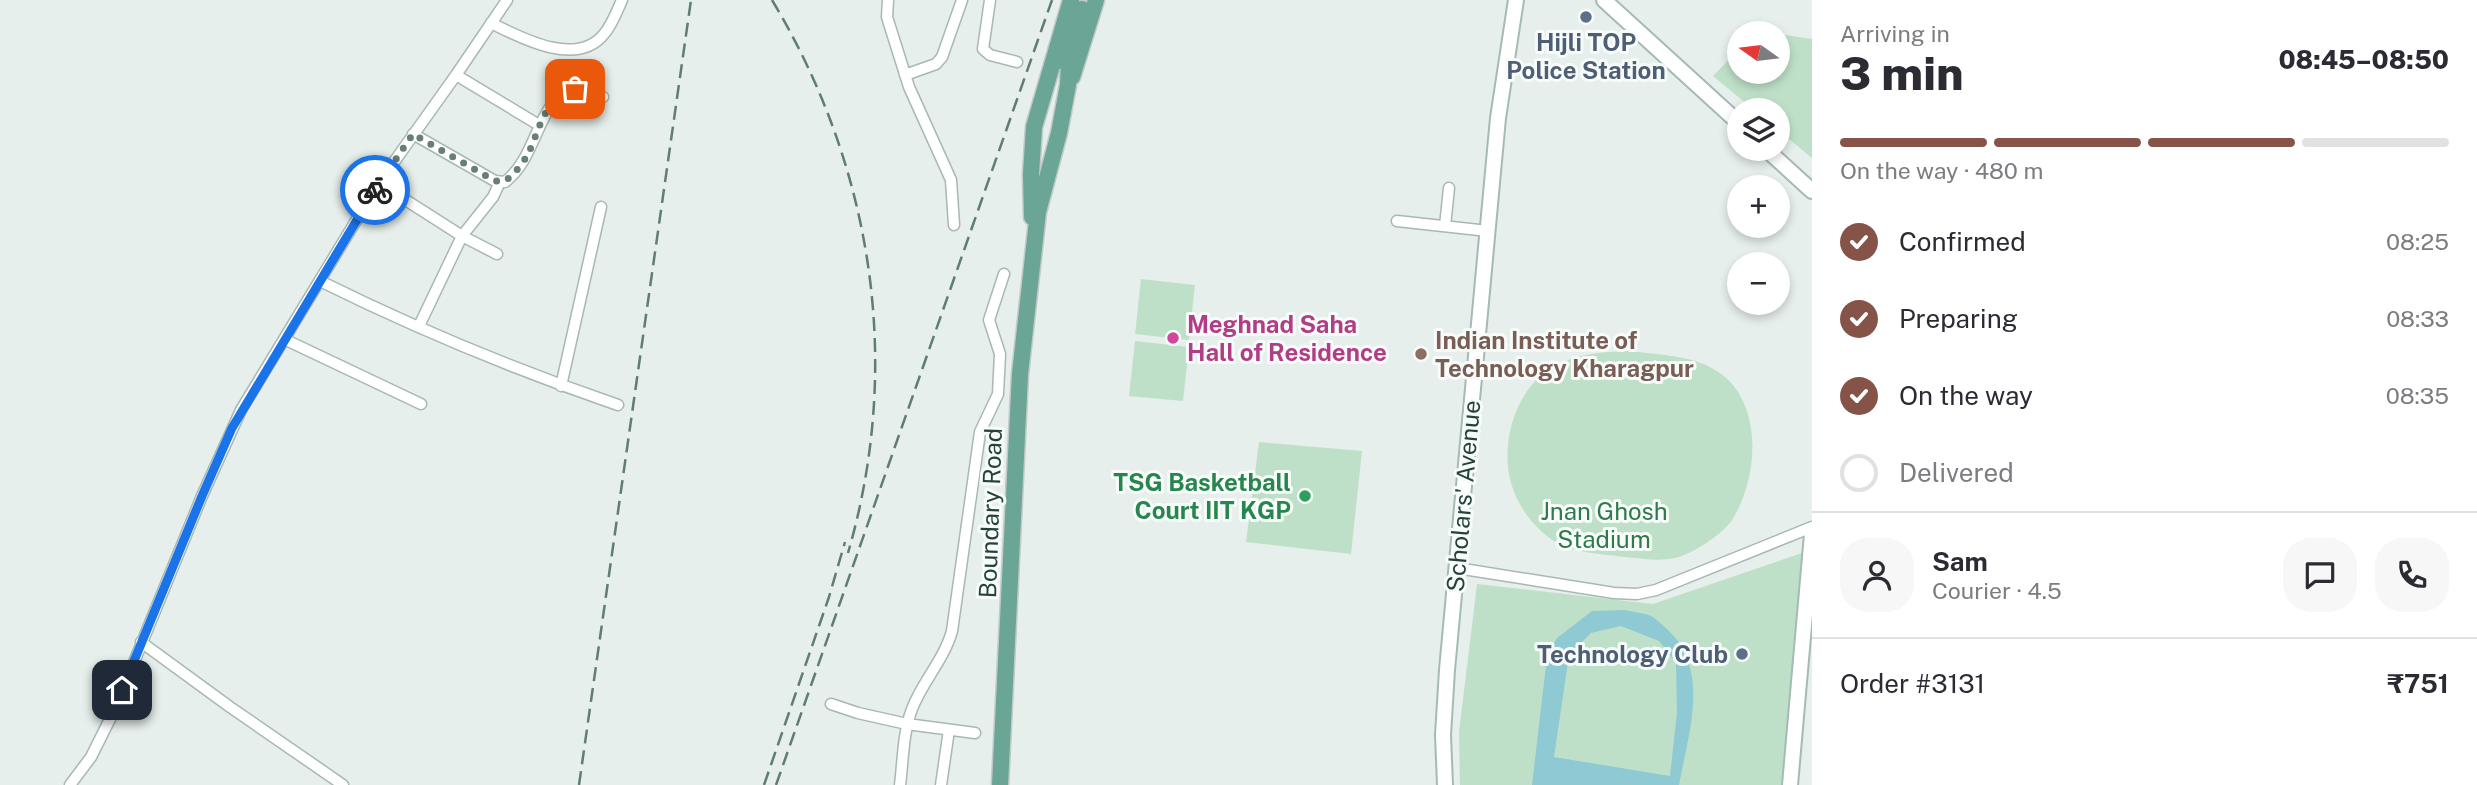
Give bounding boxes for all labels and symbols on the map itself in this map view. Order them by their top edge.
marker: Hijli TOP Police Station [1578,9,1594,25]
north arrow [1727,21,1790,84]
place label: Hijli TOP Police Station [1506,28,1666,84]
pin [545,59,605,119]
courier [340,155,410,225]
place label: Meghnad Saha Hall of Residence [1187,310,1387,366]
place label: Indian Institute of Technology Kharagpur [1435,326,1694,382]
marker: Meghnad Saha Hall of Residence [1165,330,1181,346]
marker: Indian Institute of Technology Kharagpur [1413,346,1429,362]
street label: Scholars' Avenue [1441,399,1485,593]
street label: Boundary Road [973,427,1007,599]
place label: TSG Basketball Court IIT KGP [1113,468,1291,524]
marker: TSG Basketball Court IIT KGP [1297,488,1313,504]
park label: Jnan Ghosh Stadium [1541,497,1668,553]
place label: Technology Club [1537,640,1728,668]
marker: Technology Club [1734,646,1750,662]
pin [92,660,152,720]

